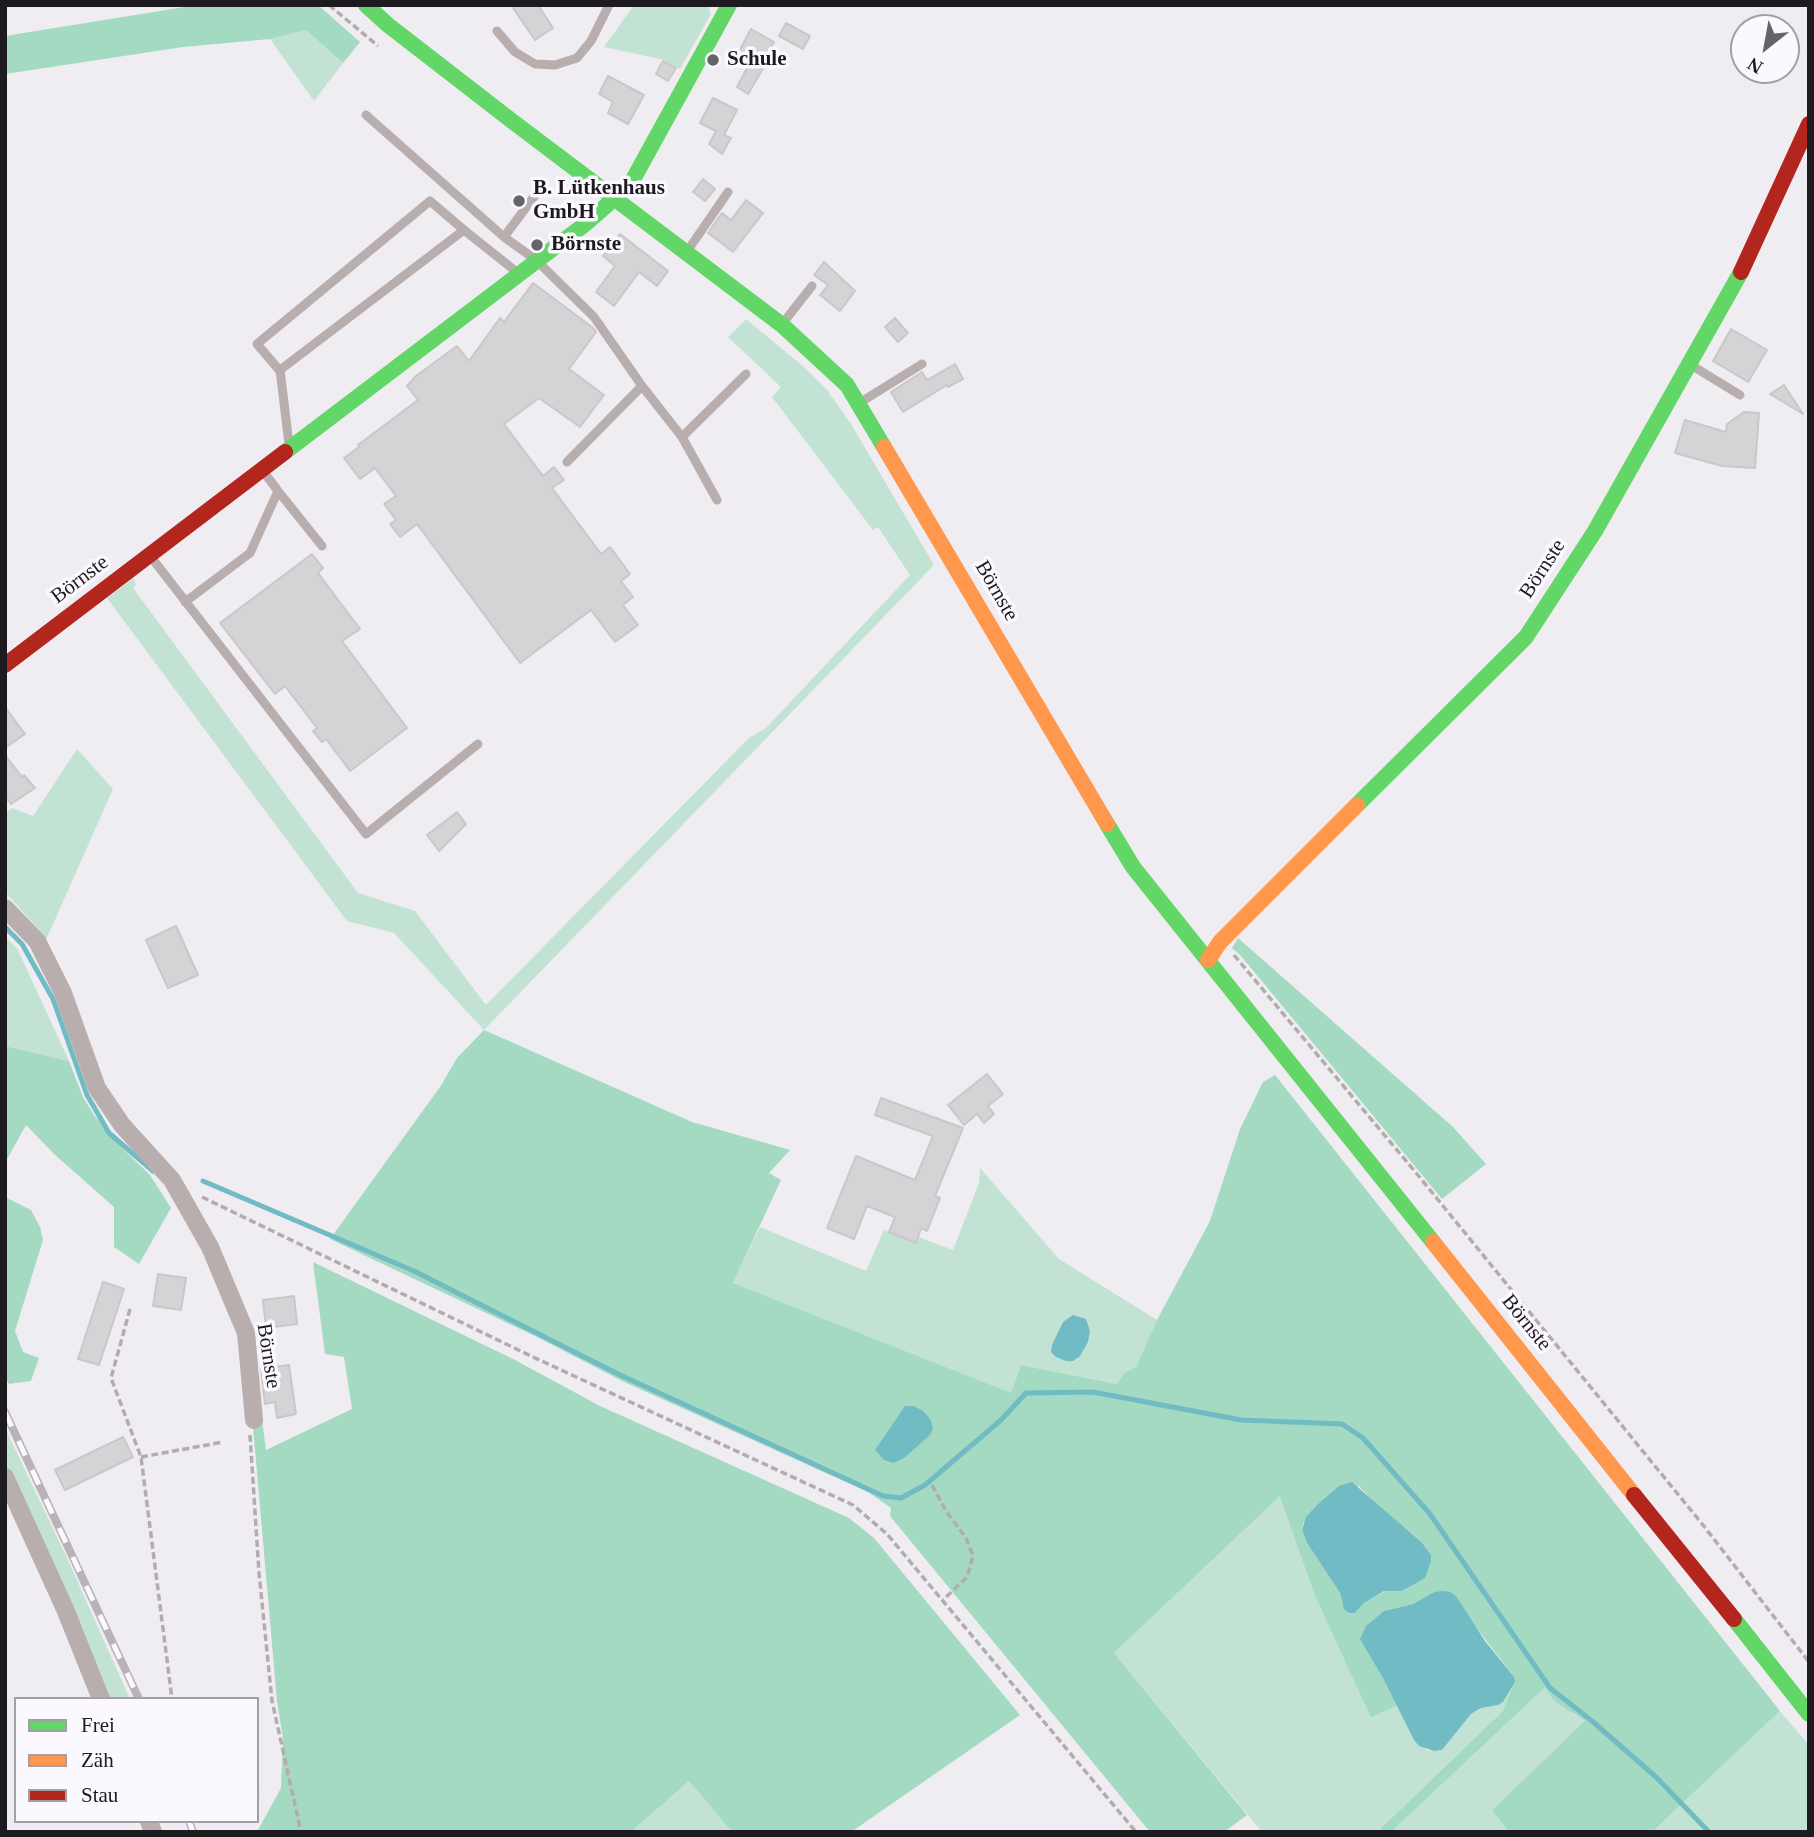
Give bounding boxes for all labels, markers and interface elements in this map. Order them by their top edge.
north arrow [1730,14,1800,84]
place label: Schule [727,47,787,73]
marker: Schule [705,52,721,68]
text: N [1744,53,1766,78]
place label: B. Lütkenhaus GmbH [533,176,665,226]
marker: B. Lütkenhaus GmbH [511,193,527,209]
place label: Börnste [551,232,621,258]
marker: Börnste [529,237,545,253]
street label: Börnste [1515,535,1571,603]
street label: Börnste [46,550,114,610]
street label: Börnste [969,556,1023,626]
street label: Börnste [1496,1290,1556,1356]
street label: Börnste [250,1322,286,1390]
legend [14,1697,259,1823]
text: Frei [81,1713,115,1737]
text: Zäh [81,1748,114,1772]
text: Stau [81,1783,118,1807]

